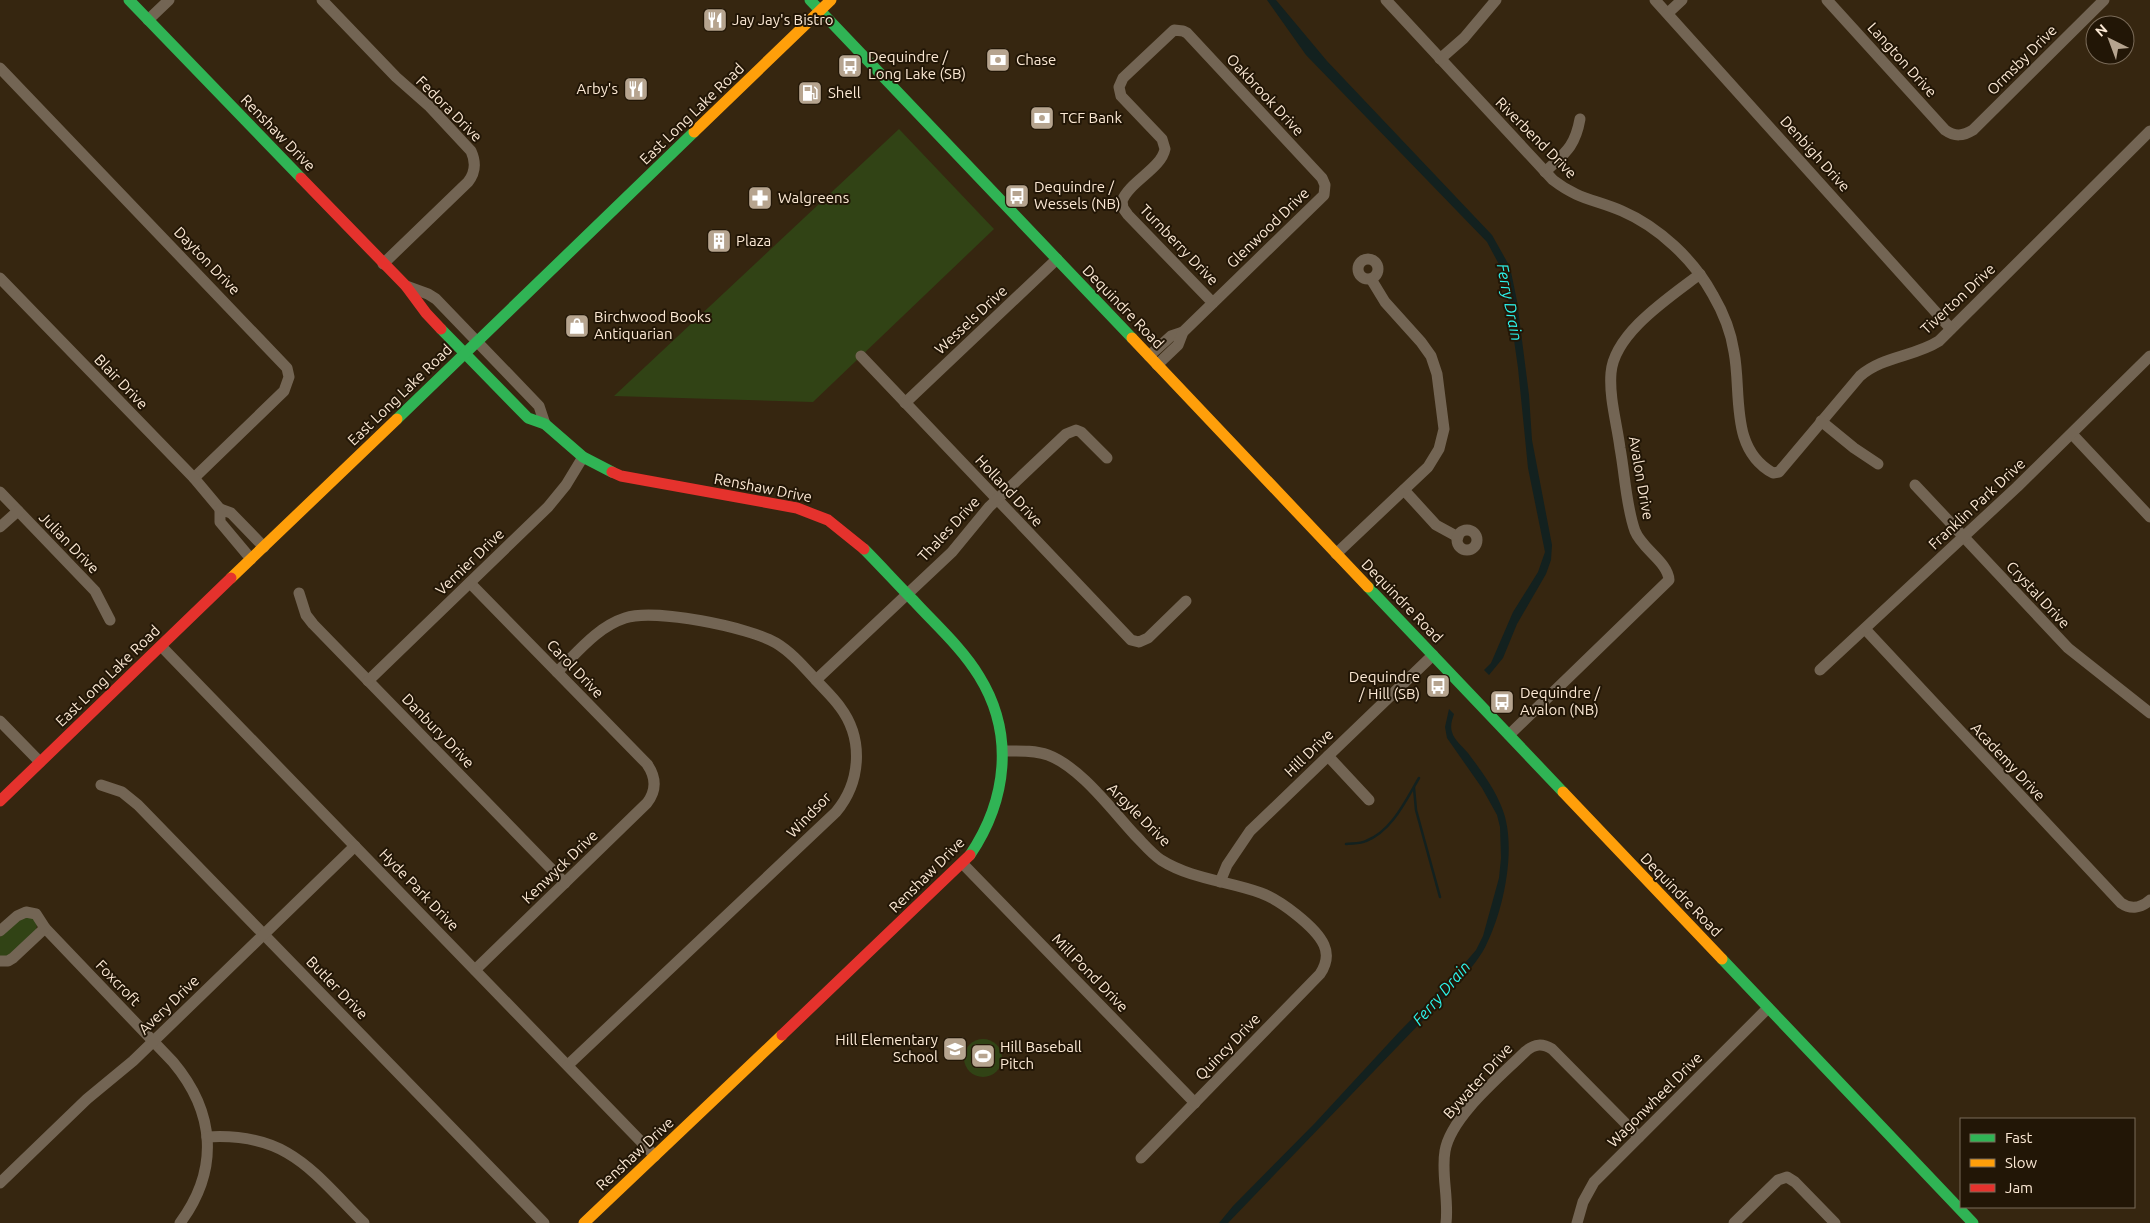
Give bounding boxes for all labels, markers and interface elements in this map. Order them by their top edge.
restaurant icon: Jay Jay's Bistro [702,7,728,33]
place label: Jay Jay's Bistro [732,11,834,28]
north arrow [2085,15,2135,65]
street label: Langton Drive [1864,19,1940,101]
street label: Ormsby Drive [1983,21,2060,98]
text: N [2092,21,2111,40]
bank icon: Chase [985,47,1011,73]
place label: Dequindre / Long Lake (SB) [868,48,966,82]
street label: Oakbrook Drive [1223,50,1308,139]
place label: Chase [1016,51,1056,68]
bus stop icon: Dequindre / Long Lake (SB) [837,53,863,79]
street label: East Long Lake Road [636,60,747,168]
street label: Fedora Drive [413,72,486,145]
restaurant icon: Arby's [623,76,649,102]
place label: Arby's [576,80,618,97]
fuel station icon: Shell [797,80,823,106]
place label: Shell [828,84,861,101]
street label: Renshaw Drive [238,91,319,174]
street label: Riverbend Drive [1492,94,1580,182]
bank icon: TCF Bank [1029,105,1055,131]
place label: TCF Bank [1060,109,1122,126]
street label: Denbigh Drive [1777,112,1854,195]
place label: Dequindre / Wessels (NB) [1034,178,1121,212]
bus stop icon: Dequindre / Wessels (NB) [1004,183,1030,209]
street label: Glenwood Drive [1223,184,1312,271]
pharmacy icon: Walgreens [747,185,773,211]
place label: Walgreens [778,189,849,206]
street label: Turnberry Drive [1137,201,1222,289]
street label: Dayton Drive [171,223,244,298]
building icon: Plaza [706,228,732,254]
place label: Plaza [736,232,771,249]
street label: Tiverton Drive [1917,260,1998,337]
street label: Dequindre Road [1079,261,1167,352]
water label: Ferry Drain [1494,262,1526,342]
street label: Wessels Drive [931,282,1010,357]
place label: Birchwood Books Antiquarian [594,308,711,342]
shop icon: Birchwood Books Antiquarian [564,313,590,339]
street label: East Long Lake Road [344,341,455,449]
street label: Blair Drive [91,351,152,413]
street label: Avalon Drive [1626,435,1657,521]
street label: Holland Drive [972,452,1047,530]
street label: Franklin Park Drive [1925,455,2028,553]
street label: Renshaw Drive [713,470,814,505]
street label: Thales Drive [914,493,983,565]
street label: Julian Drive [36,508,103,577]
street label: Vernier Drive [432,525,507,598]
street label: Dequindre Road [1358,555,1446,646]
street label: Crystal Drive [2003,558,2074,632]
street label: East Long Lake Road [52,622,163,730]
street label: Carol Drive [543,636,607,701]
place label: Dequindre / Hill (SB) [1349,668,1420,702]
bus stop icon: Dequindre / Hill (SB) [1425,673,1451,699]
place label: Dequindre / Avalon (NB) [1520,684,1601,718]
bus stop icon: Dequindre / Avalon (NB) [1489,689,1515,715]
street label: Danbury Drive [399,690,478,771]
street label: Academy Drive [1968,719,2049,804]
street label: Hill Drive [1281,725,1336,780]
street label: Argyle Drive [1104,780,1174,850]
street label: Windsor [783,788,834,841]
street label: Kenwyck Drive [518,826,601,907]
street label: Renshaw Drive [885,833,968,916]
street label: Hyde Park Drive [376,845,463,934]
street label: Dequindre Road [1637,849,1725,940]
street label: Mill Pond Drive [1049,930,1132,1015]
street label: Butler Drive [303,953,372,1023]
street label: Foxcroft [92,956,144,1009]
water label: Ferry Drain [1408,957,1474,1029]
street label: Avery Drive [135,972,202,1038]
street label: Quincy Drive [1192,1010,1264,1083]
place label: Hill Elementary School [835,1031,938,1065]
school or university icon: Hill Elementary School [942,1036,968,1062]
place label: Hill Baseball Pitch [1000,1038,1082,1072]
street label: Bywater Drive [1440,1040,1516,1122]
sports icon: Hill Baseball Pitch [970,1043,996,1069]
street label: Wagonwheel Drive [1604,1049,1705,1150]
street label: Renshaw Drive [592,1113,677,1194]
legend [1960,1118,2135,1208]
text: Fast [2005,1129,2033,1146]
text: Slow [2005,1154,2038,1171]
text: Jam [2005,1179,2033,1196]

